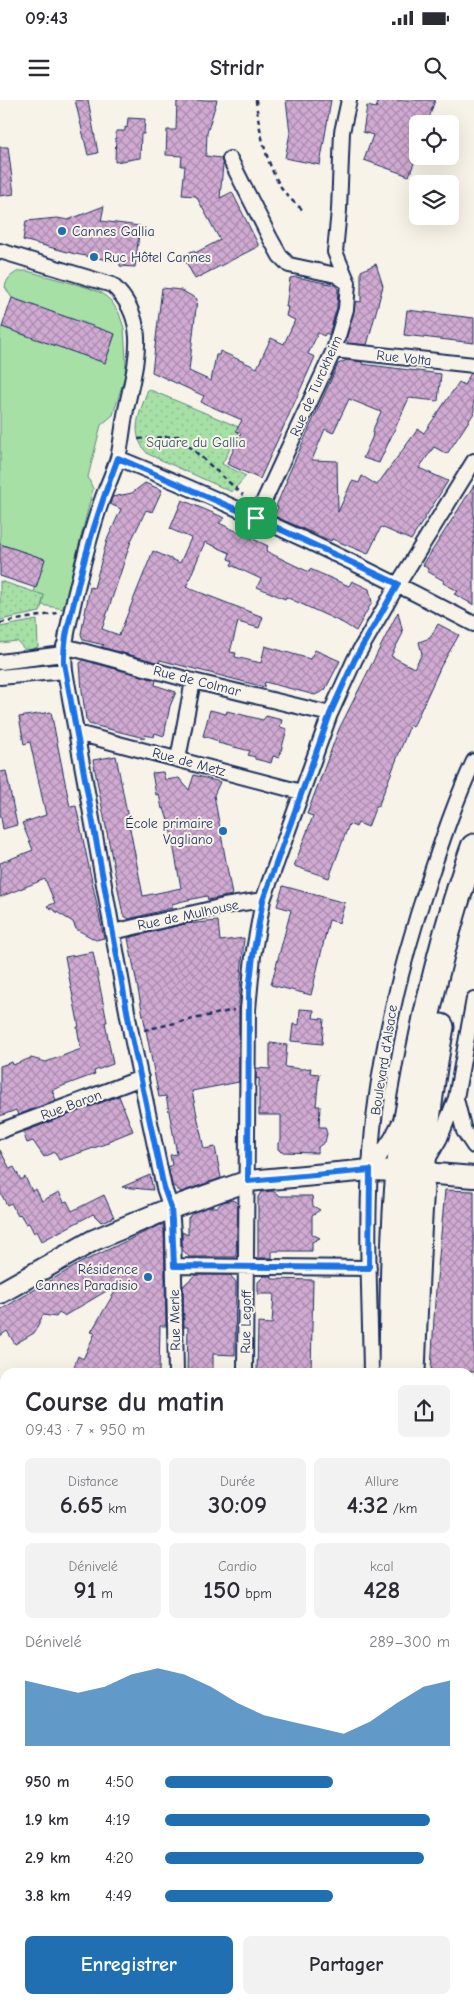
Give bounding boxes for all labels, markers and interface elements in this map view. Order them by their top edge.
text: 09:43 [25,7,68,29]
icon: menu [25,54,53,82]
icon: search [421,54,449,82]
text: Stridr [210,55,264,81]
map controls [409,115,459,225]
button: locate [409,115,459,165]
button: layers [409,175,459,225]
place label: Cannes Gallia [72,223,155,240]
marker: Cannes Gallia [56,225,68,237]
place label: Ruc Hôtel Cannes [104,249,211,266]
marker: Ruc Hôtel Cannes [88,251,100,263]
street label: Rue de Turckheim [286,333,346,439]
street label: Rue Volta [376,347,432,369]
park label: Square du Gallia [146,434,246,451]
pin [235,497,277,539]
icon: arrive [242,504,270,532]
street label: Rue de Colmar [151,662,243,700]
street label: Rue de Metz [151,744,227,780]
place label: École primaire Vagliano [125,815,213,848]
marker: École primaire Vagliano [217,825,229,837]
street label: Rue de Mulhouse [136,896,240,934]
street label: Boulevard d'Alsace [367,1004,401,1116]
street label: Rue Baron [38,1086,104,1124]
place label: Résidence Cannes Paradisio [35,1261,138,1294]
marker: Résidence Cannes Paradisio [142,1271,154,1283]
street label: Rue Merle [166,1289,184,1351]
street label: Rue Legoff [237,1289,255,1354]
button: share [398,1385,450,1437]
text: Course du matin [25,1386,225,1418]
text: 09:43 · 7 × 950 m [25,1421,145,1439]
text: Distance [68,1473,118,1490]
text: Durée [220,1473,255,1490]
text: Allure [365,1473,399,1490]
text: 6.65 [60,1490,104,1519]
text: 30:09 [208,1490,267,1519]
text: 4:32 [346,1490,388,1519]
text: km [104,1500,127,1517]
text: /km [388,1500,417,1517]
text: Dénivelé [68,1558,118,1575]
text: Cardio [218,1558,257,1575]
text: kcal [370,1558,394,1575]
text: 91 [74,1575,96,1604]
text: 150 [203,1575,241,1604]
text: 428 [363,1575,400,1604]
text: m [96,1585,113,1602]
text: bpm [241,1585,272,1602]
text: Dénivelé [25,1633,81,1651]
text: 289–300 m [369,1633,450,1651]
text: 950 m [25,1773,69,1791]
text: 4:50 [105,1773,134,1791]
text: 1.9 km [25,1811,69,1829]
text: 4:19 [105,1811,130,1829]
text: 2.9 km [25,1849,70,1867]
text: 4:20 [105,1849,134,1867]
text: 3.8 km [25,1887,70,1905]
text: 4:49 [105,1887,132,1905]
button: Enregistrer [25,1936,233,1994]
button: Partager [243,1936,450,1994]

